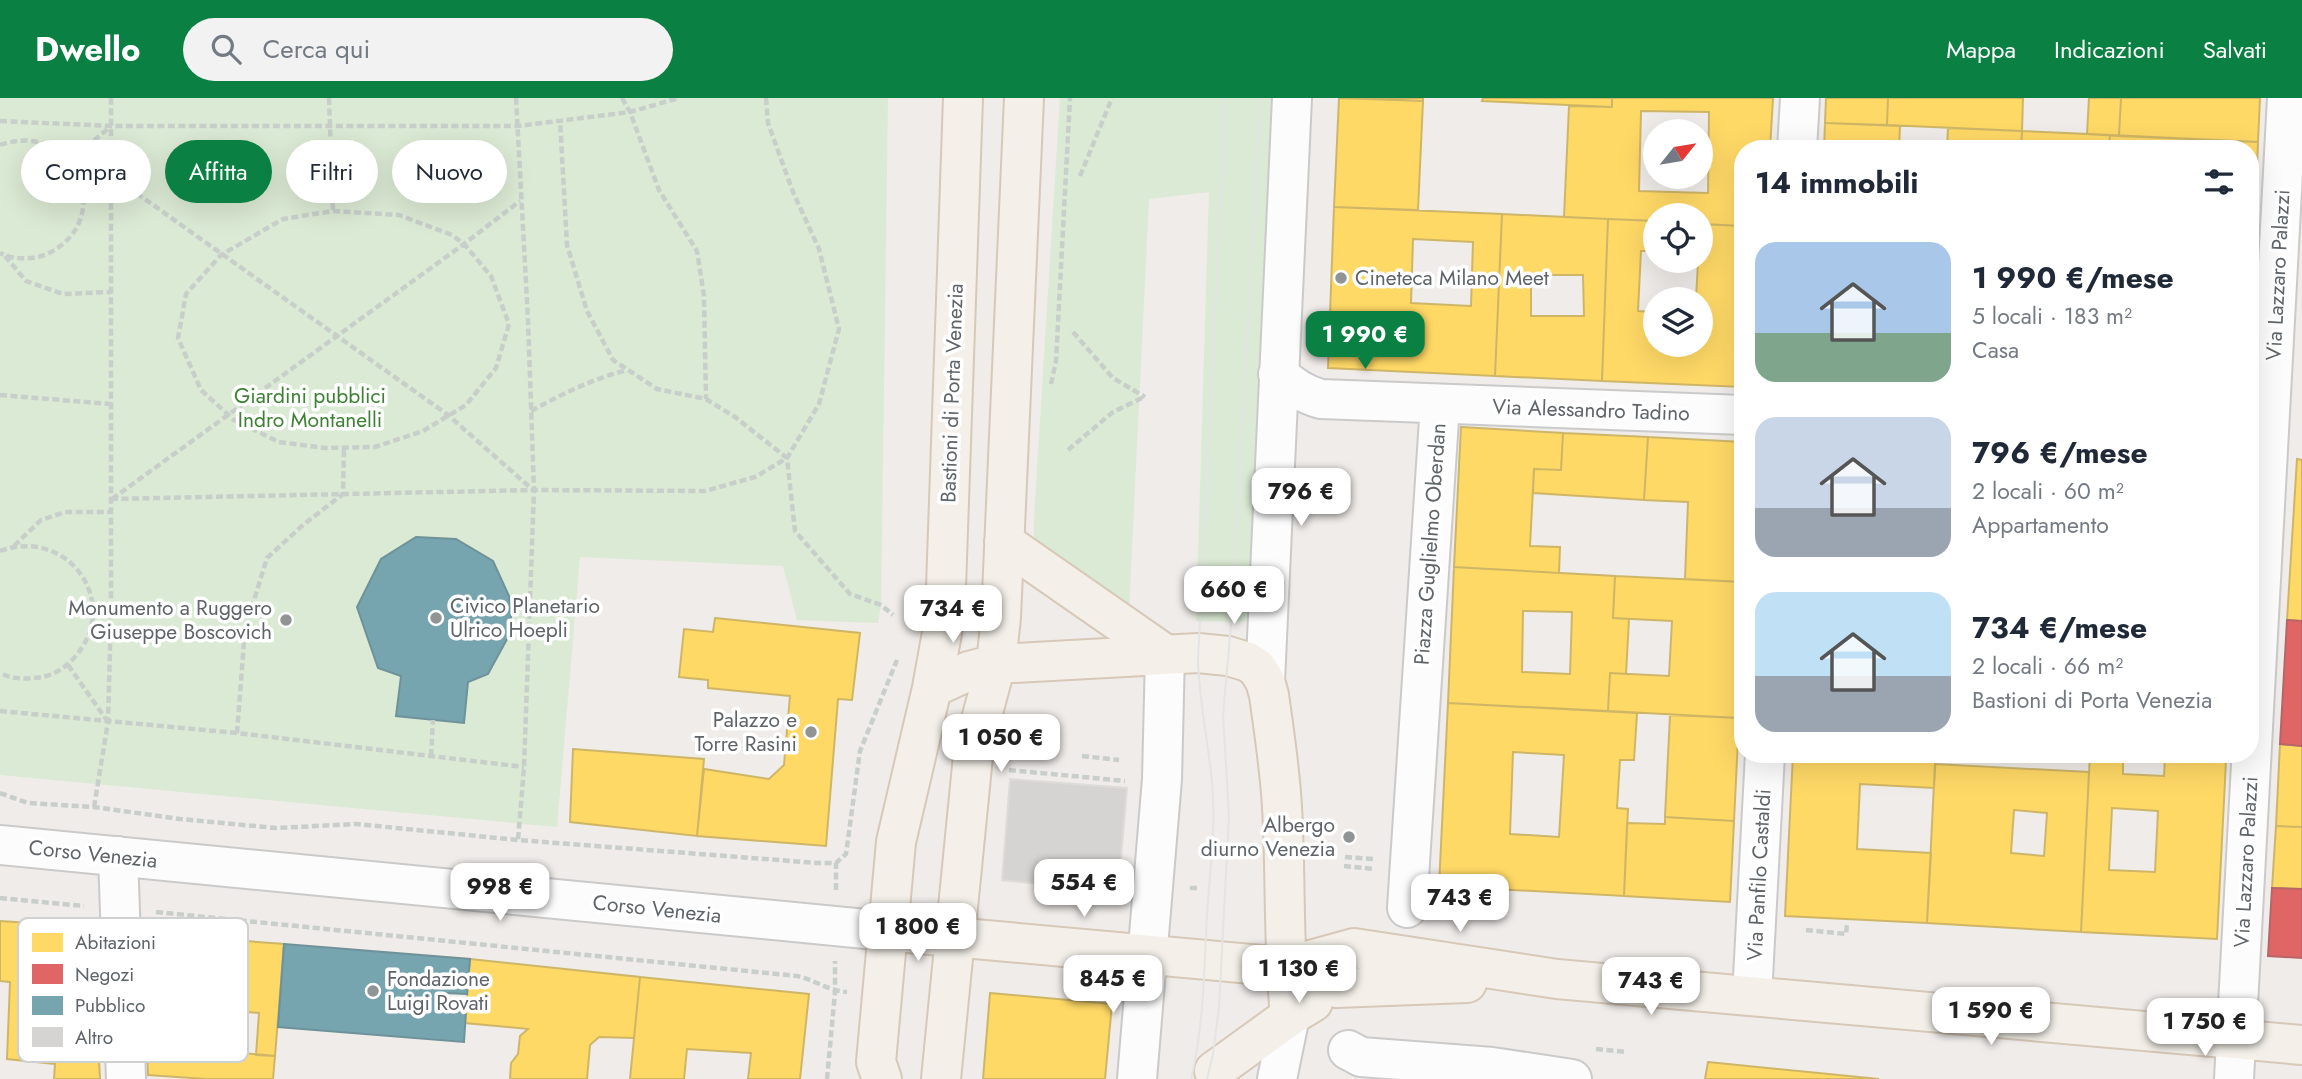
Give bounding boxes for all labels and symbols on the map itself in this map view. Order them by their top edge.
north arrow [1643,119,1713,189]
street label: Via Lazzaro Palazzi [2259,189,2297,361]
place label: Cineteca Milano Meet [1355,263,1549,293]
marker: Cineteca Milano Meet [1333,270,1349,286]
street label: Bastioni di Porta Venezia [933,283,971,503]
pin: 1 990 € [1300,312,1430,371]
park label: Giardini pubblici Indro Montanelli [234,381,386,435]
street label: Via Alessandro Tadino [1492,392,1690,428]
street label: Piazza Guglielmo Oberdan [1407,422,1453,666]
pin: 796 € [1252,468,1350,528]
pin: 660 € [1185,566,1283,626]
pin: 734 € [904,586,1002,645]
place label: Civico Planetario Ulrico Hoepli [450,591,600,645]
place label: Monumento a Ruggero Giuseppe Boscovich [68,593,272,647]
marker: Civico Planetario Ulrico Hoepli [428,610,444,626]
marker: Monumento a Ruggero Giuseppe Boscovich [278,612,294,628]
place label: Palazzo e Torre Rasini [694,705,797,759]
pin: 1 050 € [936,714,1066,774]
marker: Palazzo e Torre Rasini [803,724,819,740]
street label: Via Lazzaro Palazzi [2227,776,2265,948]
street label: Via Panfilo Castaldi [1740,788,1778,962]
place label: Albergo diurno Venezia [1201,810,1335,864]
marker: Albergo diurno Venezia [1341,829,1357,845]
street label: Corso Venezia [27,832,159,876]
pin: 554 € [1035,860,1133,919]
pin: 998 € [451,864,549,923]
pin: 743 € [1411,874,1509,934]
street label: Corso Venezia [591,887,723,931]
pin: 1 800 € [853,904,983,963]
legend [18,918,248,1062]
text: Abitazioni [75,929,156,956]
pin: 1 130 € [1234,946,1364,1005]
pin: 845 € [1064,956,1162,1015]
pin: 743 € [1602,958,1700,1017]
text: Negozi [75,961,134,988]
place label: Fondazione Luigi Rovati [387,964,490,1018]
marker: Fondazione Luigi Rovati [365,983,381,999]
pin: 1 590 € [1926,988,2056,1047]
text: Pubblico [75,992,145,1019]
pin: 1 750 € [2140,998,2270,1058]
text: Altro [75,1024,113,1051]

